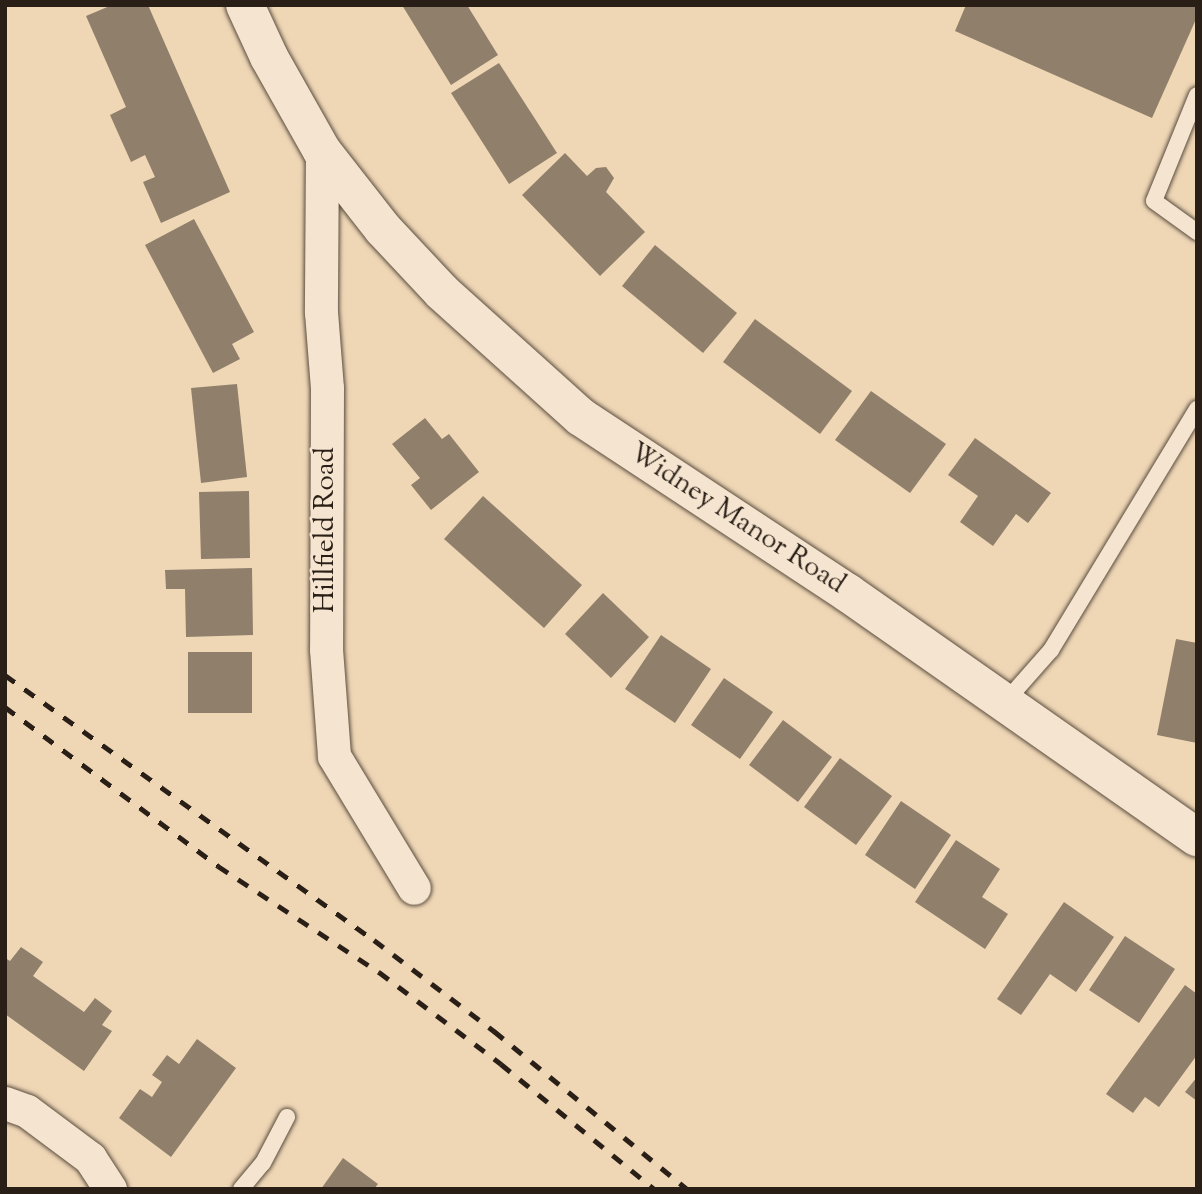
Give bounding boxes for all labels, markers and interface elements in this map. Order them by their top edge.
street label: Widney Manor Road [622,436,852,602]
street label: Hillfield Road [309,447,343,613]

